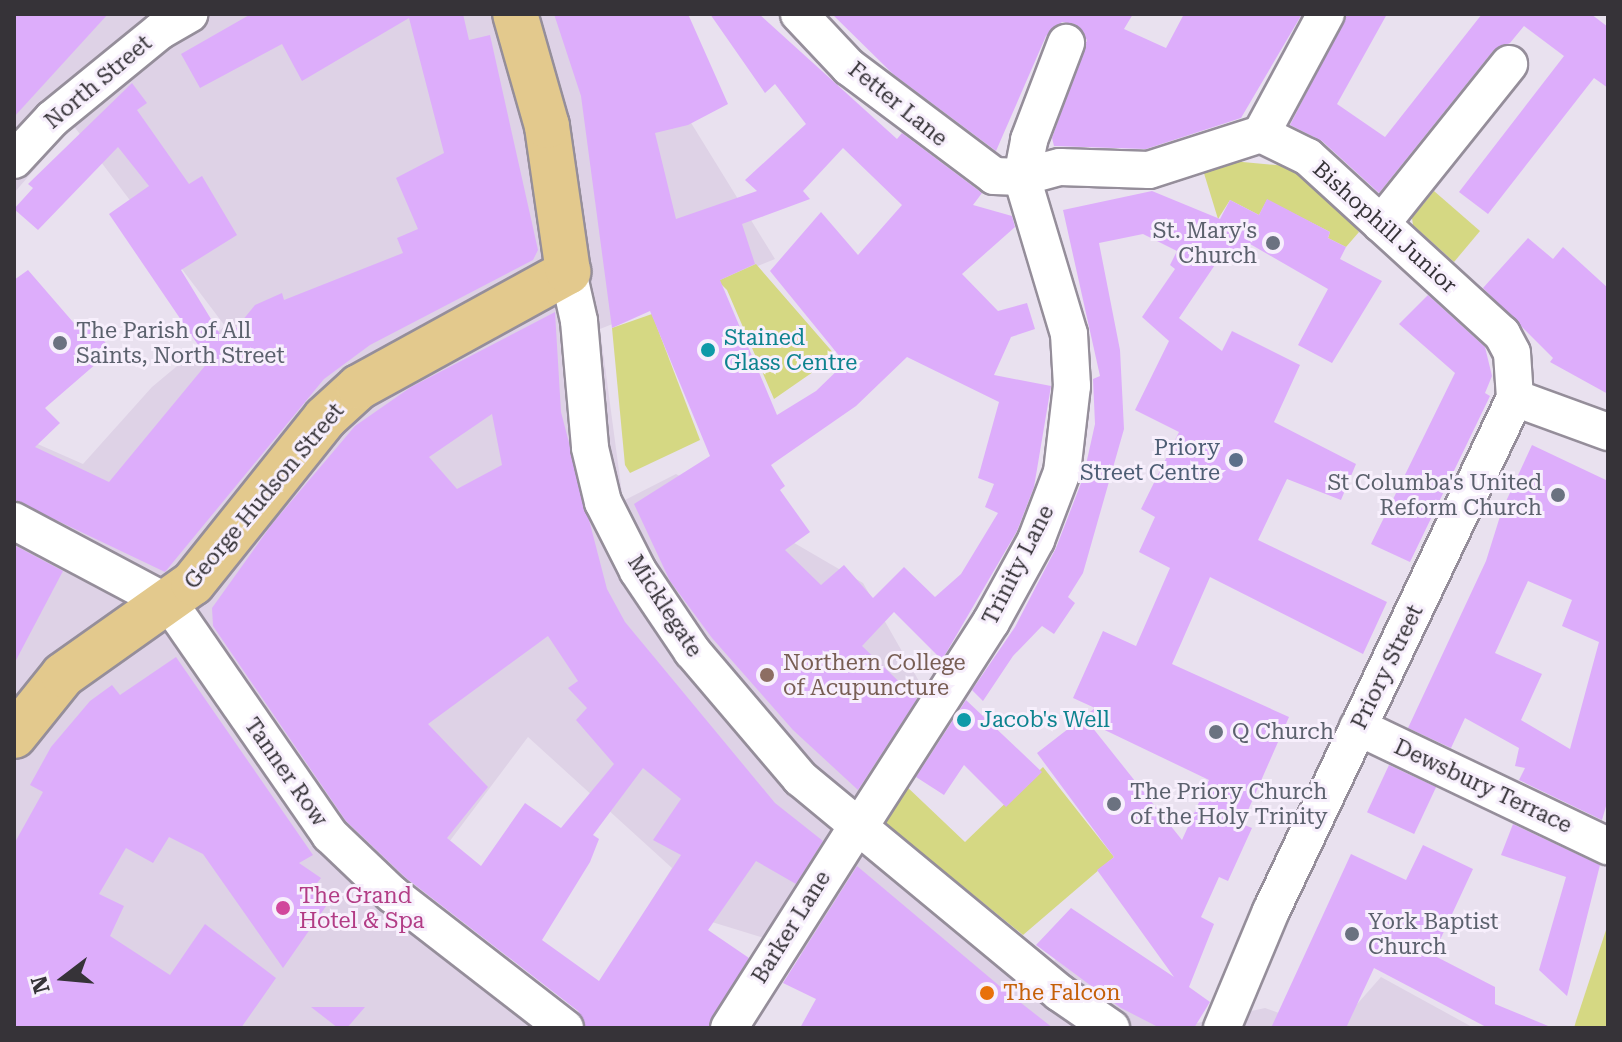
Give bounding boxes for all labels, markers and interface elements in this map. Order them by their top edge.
street label: North Street [39,30,157,134]
street label: Fetter Lane [843,56,953,152]
street label: Bishophill Junior [1308,156,1462,298]
place label: St. Mary's Church [1153,217,1257,268]
marker: St. Mary's Church [1264,234,1282,252]
place label: The Parish of All Saints, North Street [76,317,285,368]
place label: Stained Glass Centre [724,324,857,376]
marker: The Parish of All Saints, North Street [51,334,69,352]
marker: Stained Glass Centre [699,341,717,359]
street label: George Hudson Street [179,398,349,594]
place label: Priory Street Centre [1080,434,1220,486]
marker: Priory Street Centre [1227,451,1245,469]
place label: St Columba's United Reform Church [1327,469,1542,520]
marker: St Columba's United Reform Church [1549,486,1567,504]
street label: Trinity Lane [977,501,1059,629]
street label: Micklegate [622,550,708,662]
street label: Priory Street [1346,601,1428,733]
place label: Northern College of Acupuncture [783,649,966,700]
marker: Northern College of Acupuncture [758,666,776,684]
place label: Jacob's Well [980,707,1110,733]
marker: Jacob's Well [955,711,973,729]
street label: Tanner Row [239,713,333,831]
place label: Q Church [1232,719,1334,745]
marker: Q Church [1207,723,1225,741]
street label: Dewsbury Terrace [1390,733,1576,839]
place label: The Priory Church of the Holy Trinity [1130,778,1328,830]
marker: The Priory Church of the Holy Trinity [1105,795,1123,813]
street label: Barker Lane [746,866,836,988]
place label: The Grand Hotel & Spa [299,882,425,934]
marker: The Grand Hotel & Spa [274,899,292,917]
place label: York Baptist Church [1368,908,1498,960]
marker: York Baptist Church [1343,925,1361,943]
north arrow [24,938,104,1018]
text: N [26,973,55,996]
place label: The Falcon [1003,980,1120,1006]
marker: The Falcon [978,984,996,1002]

